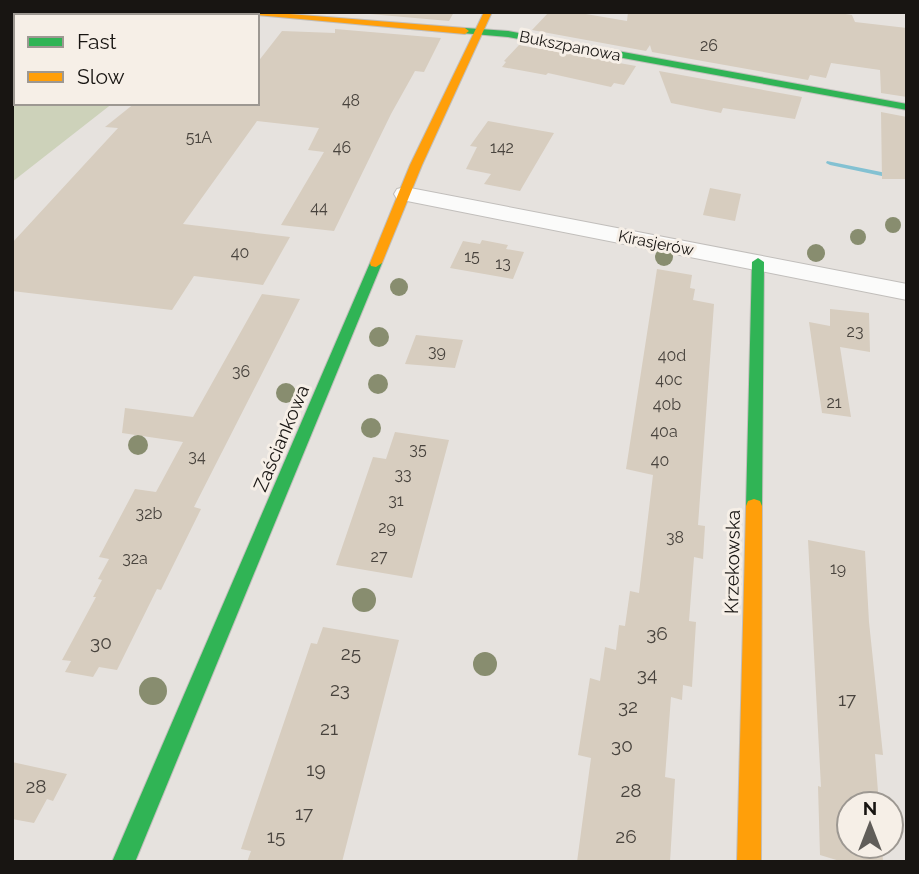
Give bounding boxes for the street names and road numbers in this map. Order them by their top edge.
street label: Bukszpanowa [518,27,622,65]
street label: Kirasjerów [617,226,695,260]
street label: Zaściankowa [249,381,313,495]
street label: Krzekowska [720,510,744,614]

